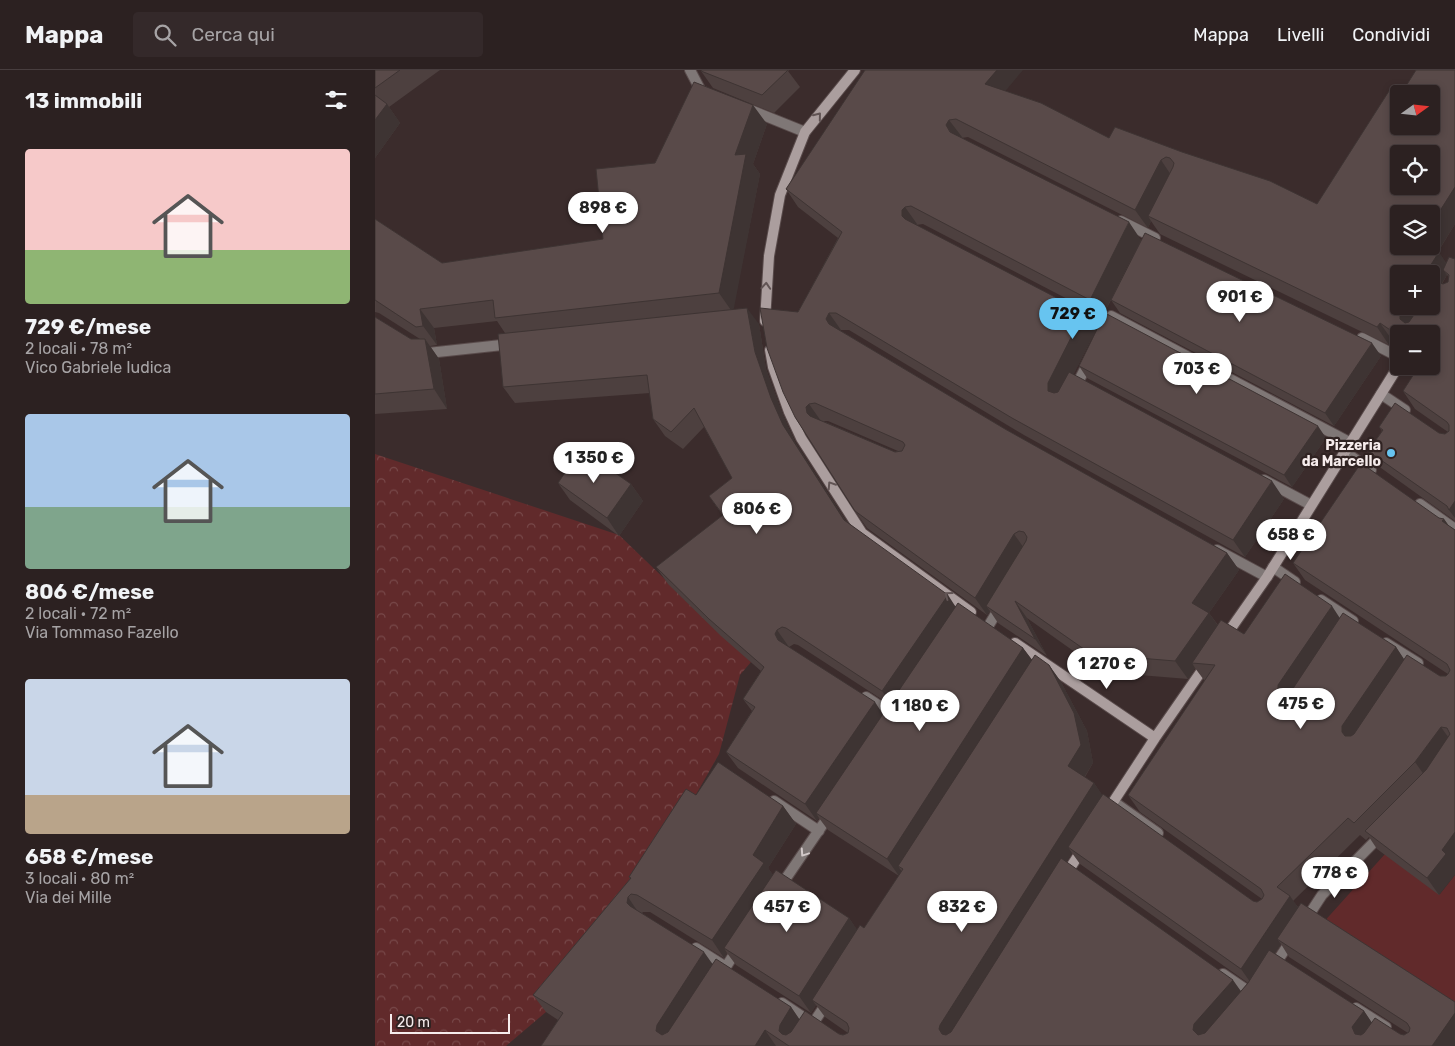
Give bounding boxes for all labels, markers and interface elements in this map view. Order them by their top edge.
search box [133,12,483,57]
text: Mappa [25,21,103,49]
icon: search [151,21,179,49]
text: Cerca qui [191,23,275,46]
text: Mappa [1193,24,1249,46]
text: Livelli [1277,24,1324,46]
text: Condividi [1352,24,1430,46]
north arrow [1390,85,1440,135]
map controls [1390,85,1440,375]
icon: filters [322,86,350,114]
text: 13 immobili [25,88,142,113]
one-way arrow [812,113,820,122]
button: locate [1390,145,1440,195]
icon: home [143,181,233,271]
pin: 898 € [568,191,638,234]
text: 898 € [579,198,627,217]
button: layers [1390,205,1440,255]
button: + [1390,265,1440,315]
pin: 901 € [1205,280,1275,323]
one-way arrow [761,281,772,289]
text: 901 € [1217,287,1263,306]
pin: 729 € [1038,298,1108,340]
text: 729 € [1050,304,1096,323]
text: 729 €/mese [25,314,151,339]
button: − [1390,325,1440,375]
text: 2 locali · 78 m² [25,339,132,358]
pin: 703 € [1162,352,1232,395]
text: Vico Gabriele Iudica [25,358,171,377]
text: 703 € [1174,359,1220,378]
place label: Pizzeria da Marcello [1302,437,1381,470]
pin: 1 350 € [548,442,640,484]
icon: home [143,446,233,536]
marker: Pizzeria da Marcello [1385,447,1397,459]
text: 1 350 € [564,448,624,467]
one-way arrow [828,482,838,491]
pin: 806 € [722,492,792,535]
text: 806 € [733,499,781,518]
pin: 658 € [1256,518,1326,561]
text: 658 € [1267,525,1315,544]
text: 806 €/mese [25,579,154,604]
one-way arrow [944,592,954,601]
text: 2 locali · 72 m² [25,604,131,623]
text: Via Tommaso Fazello [25,623,179,642]
pin: 1 270 € [1061,648,1153,690]
text: 1 270 € [1078,654,1136,673]
pin: 475 € [1266,688,1336,730]
pin: 1 180 € [874,690,966,732]
text: 475 € [1278,694,1324,713]
text: 1 180 € [892,696,949,715]
icon: home [143,711,233,801]
text: 658 €/mese [25,844,154,869]
one-way arrow [800,848,810,857]
pin: 778 € [1300,856,1370,899]
text: 778 € [1312,863,1358,882]
text: 3 locali · 80 m² [25,869,134,888]
text: Via dei Mille [25,888,112,907]
pin: 457 € [752,890,822,933]
pin: 832 € [927,890,997,933]
text: 457 € [764,897,810,916]
text: 832 € [938,897,986,916]
scale bar [390,1011,510,1034]
text: 20 m [397,1014,430,1031]

